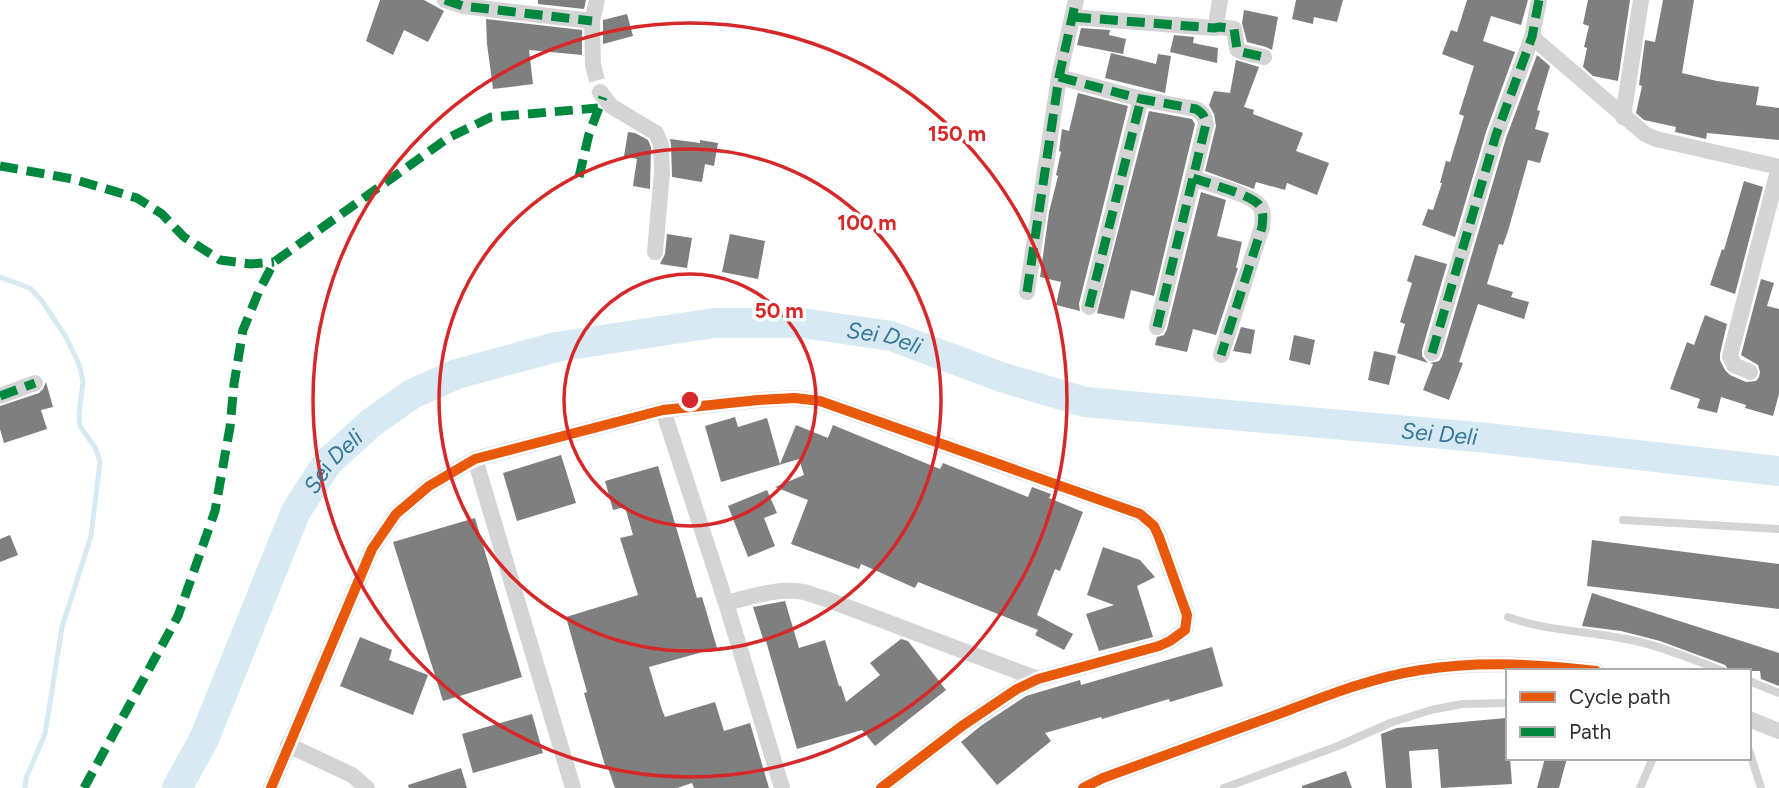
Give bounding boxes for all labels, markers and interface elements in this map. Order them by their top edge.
text: 150 m [928,121,986,146]
text: 100 m [837,210,897,235]
text: 50 m [754,298,804,323]
water label: Sei Deli [845,316,927,361]
centre of rings [678,388,702,412]
water label: Sei Deli [1400,416,1479,451]
water label: Sei Deli [297,423,369,499]
legend [1506,669,1751,760]
text: Cycle path [1569,684,1670,709]
text: Path [1569,719,1611,744]

